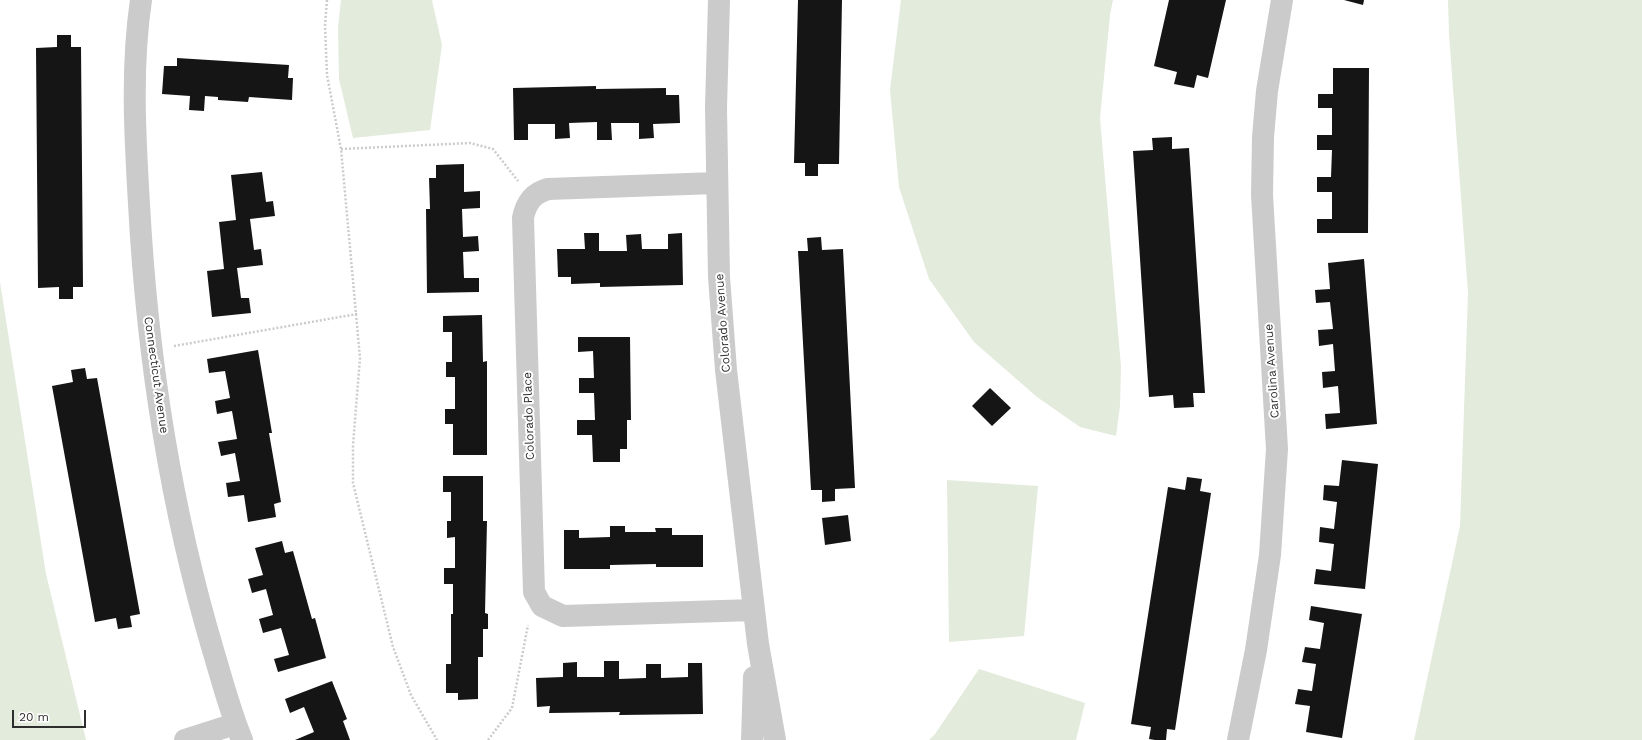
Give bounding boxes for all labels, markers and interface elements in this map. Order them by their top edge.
street label: Colorado Avenue [712,273,734,373]
street label: Connecticut Avenue [141,316,171,434]
street label: Carolina Avenue [1262,323,1282,419]
street label: Colorado Place [520,372,538,460]
scale bar [14,702,88,728]
text: 20 m [19,710,49,724]

